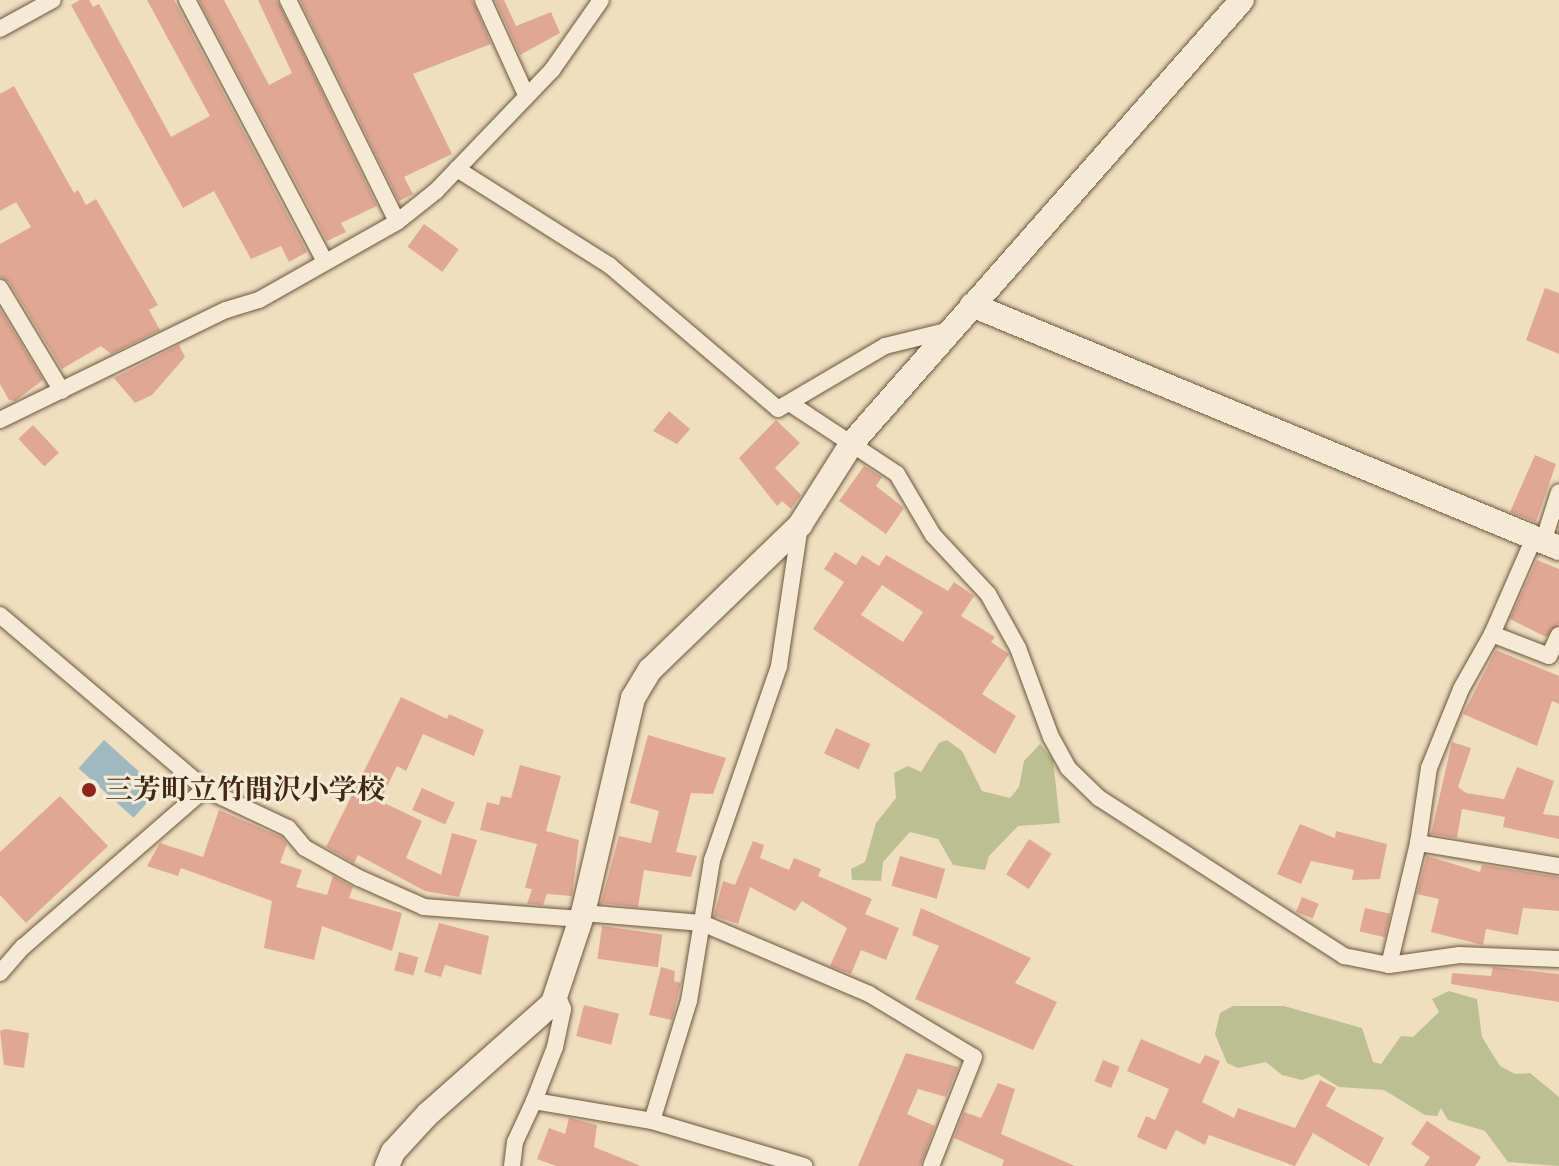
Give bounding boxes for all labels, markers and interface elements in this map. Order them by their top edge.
place label: 三芳町立竹間沢小学校 [105,773,385,807]
marker: 三芳町立竹間沢小学校 [80,781,98,799]

